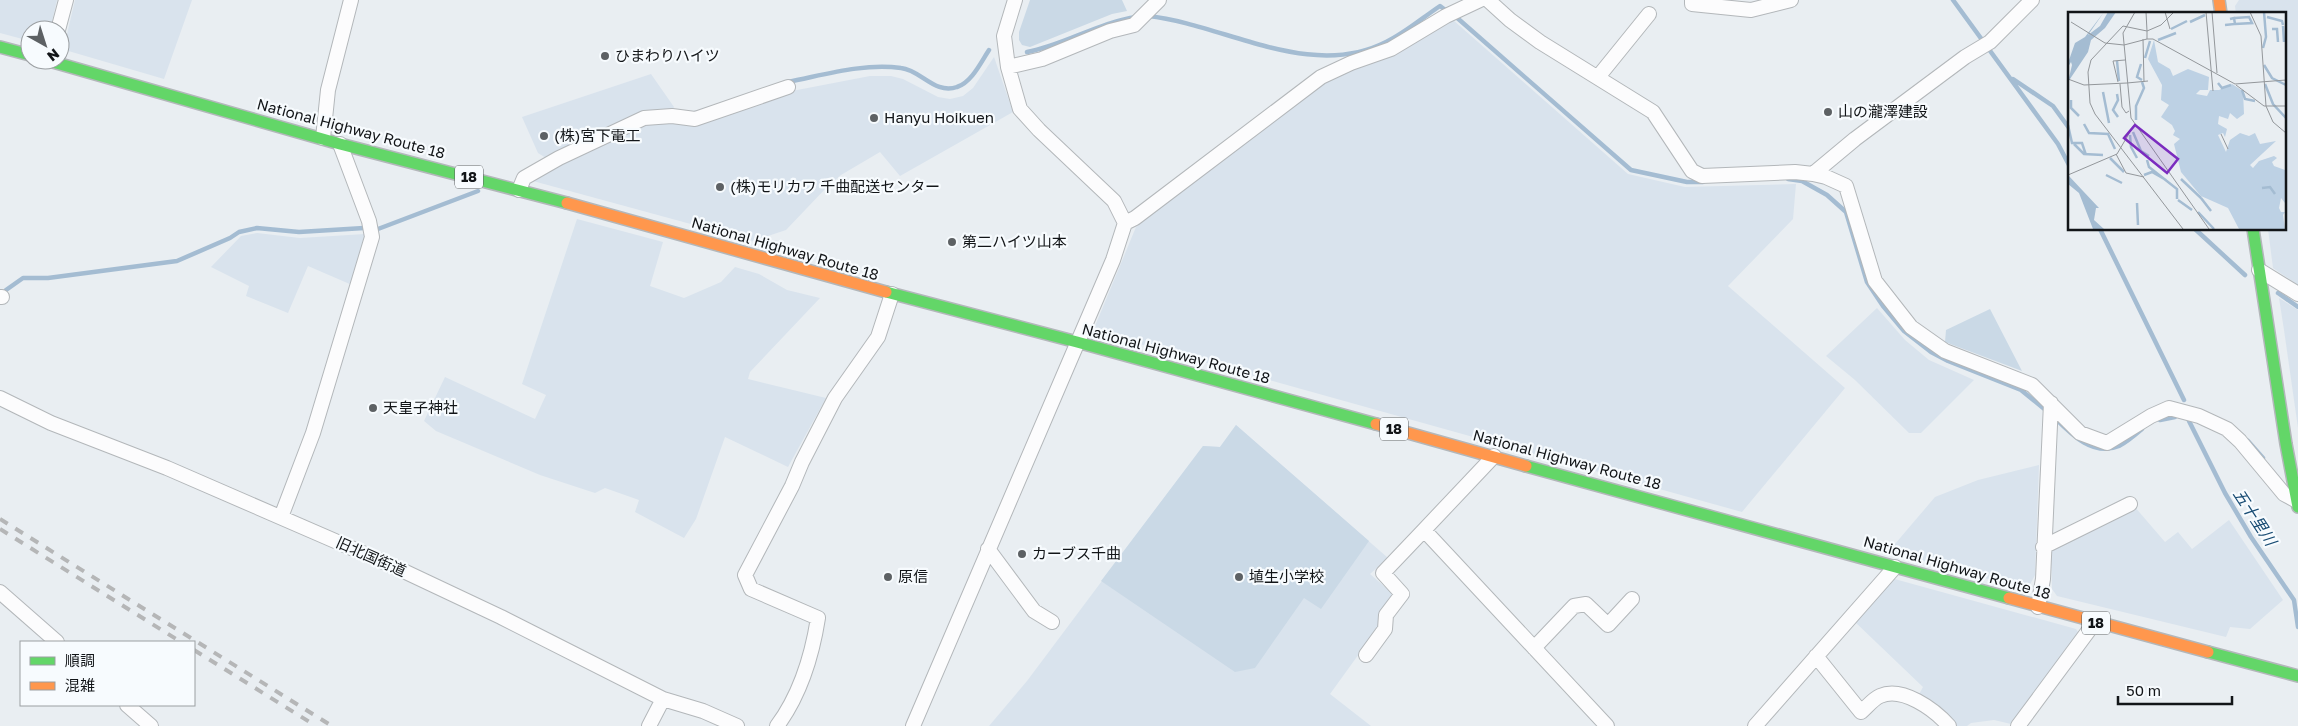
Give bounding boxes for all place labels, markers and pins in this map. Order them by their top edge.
place label: ひまわりハイツ [615,46,720,64]
marker: ひまわりハイツ [599,50,611,62]
place label: 山の瀧澤建設 [1838,102,1928,120]
marker: 山の瀧澤建設 [1822,106,1834,118]
place label: Hanyu Hoikuen [884,108,994,126]
marker: Hanyu Hoikuen [868,112,880,124]
place label: (株)宮下電工 [554,126,640,144]
marker: (株)宮下電工 [538,130,550,142]
place label: (株)モリカワ 千曲配送センター [730,177,940,195]
marker: (株)モリカワ 千曲配送センター [714,181,726,193]
place label: 第二ハイツ山本 [962,232,1067,250]
marker: 第二ハイツ山本 [946,236,958,248]
place label: 天皇子神社 [383,398,458,416]
marker: 天皇子神社 [367,402,379,414]
place label: カーブス千曲 [1032,544,1121,562]
marker: カーブス千曲 [1016,548,1028,560]
place label: 原信 [898,567,928,585]
place label: 埴生小学校 [1249,567,1324,585]
marker: 原信 [882,571,894,583]
marker: 埴生小学校 [1233,571,1245,583]

